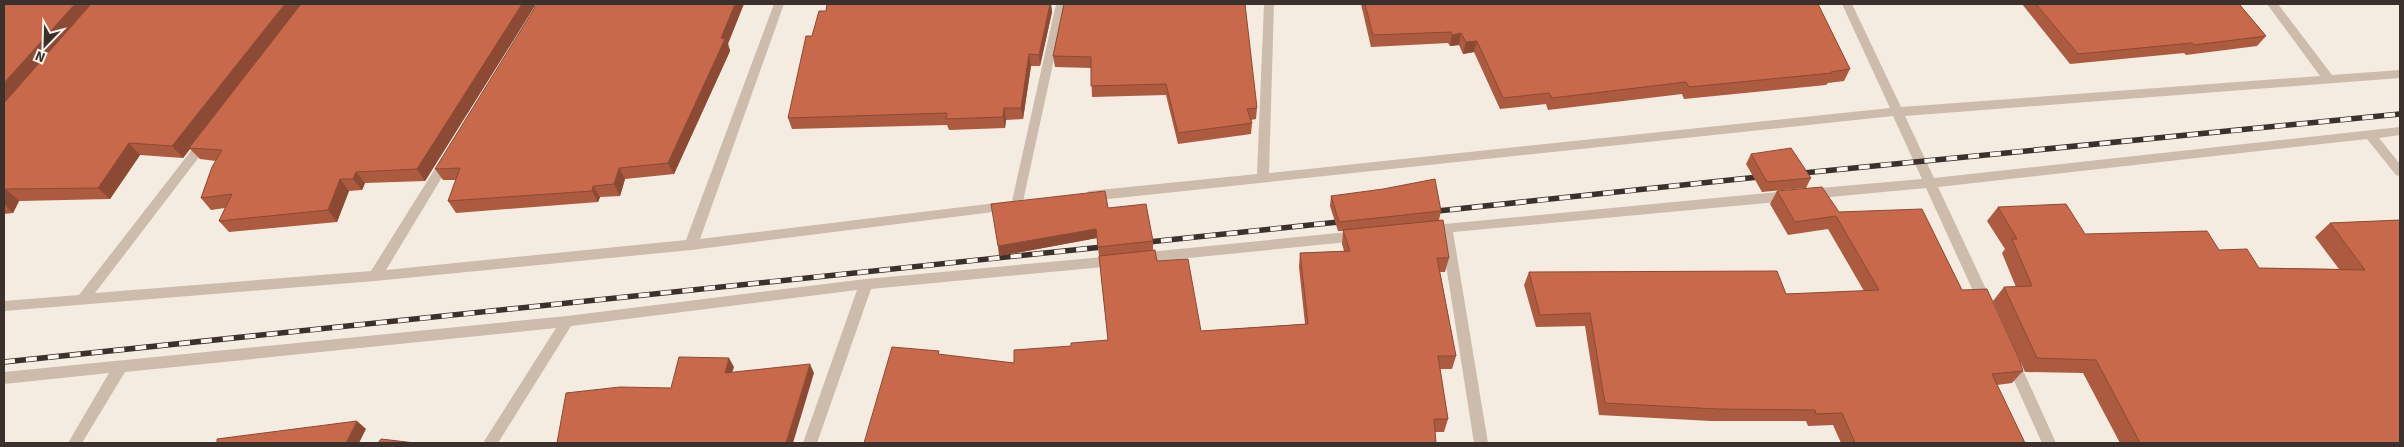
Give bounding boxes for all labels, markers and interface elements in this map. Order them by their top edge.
north arrow [20,20,70,70]
text: N [32,45,49,67]

